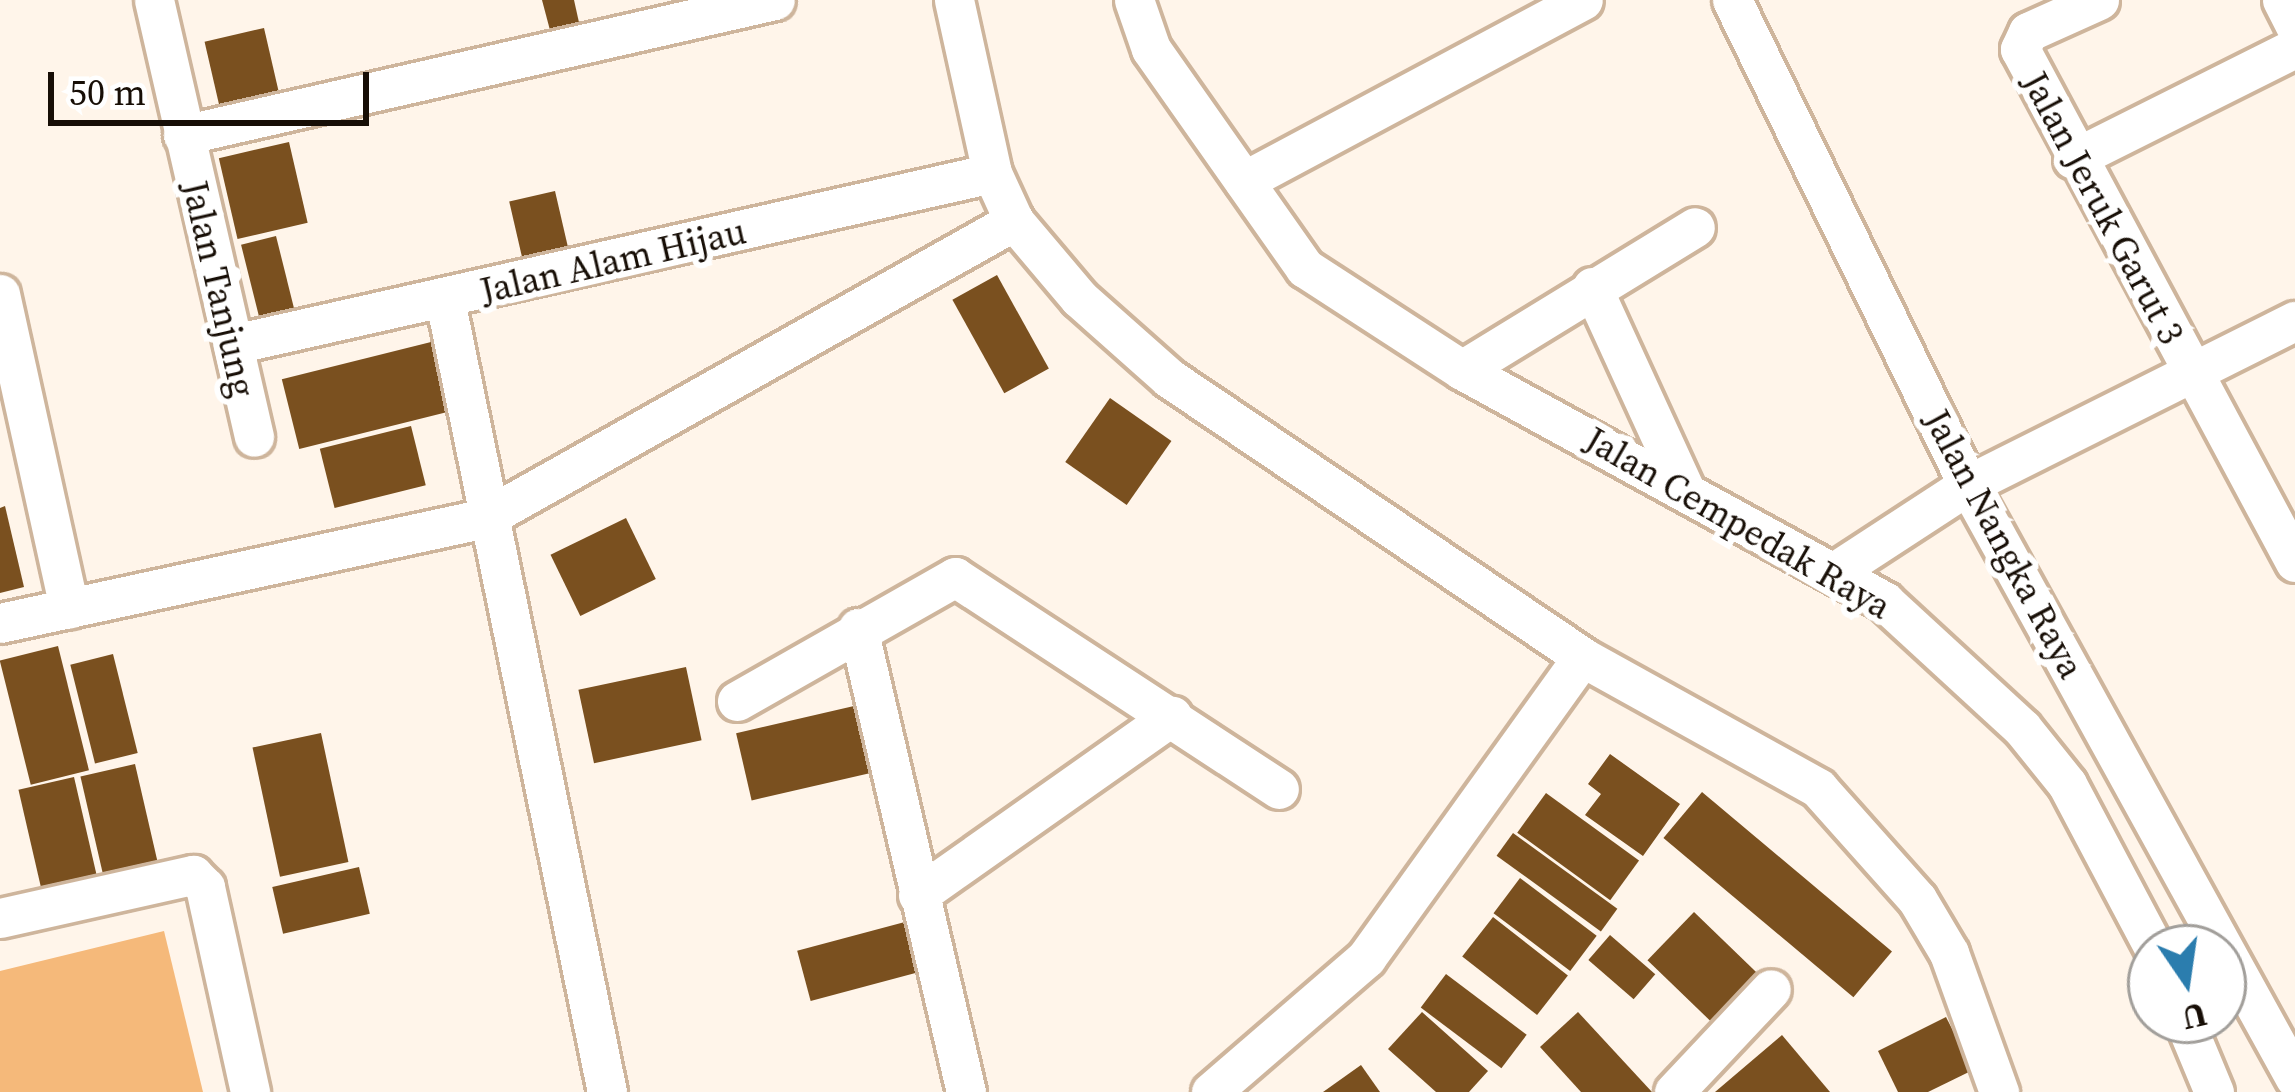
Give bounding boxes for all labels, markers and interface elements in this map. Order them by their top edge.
scale bar [54,48,375,122]
street label: Jalan Jeruk Garut 3 [2013,65,2193,351]
text: 50 m [69,68,146,117]
street label: Jalan Tanjung [173,176,265,402]
street label: Jalan Alam Hijau [476,209,750,313]
street label: Jalan Nangka Raya [1915,402,2093,686]
street label: Jalan Cempedak Raya [1577,418,1899,628]
north arrow [2127,924,2247,1044]
text: U [2178,992,2211,1041]

